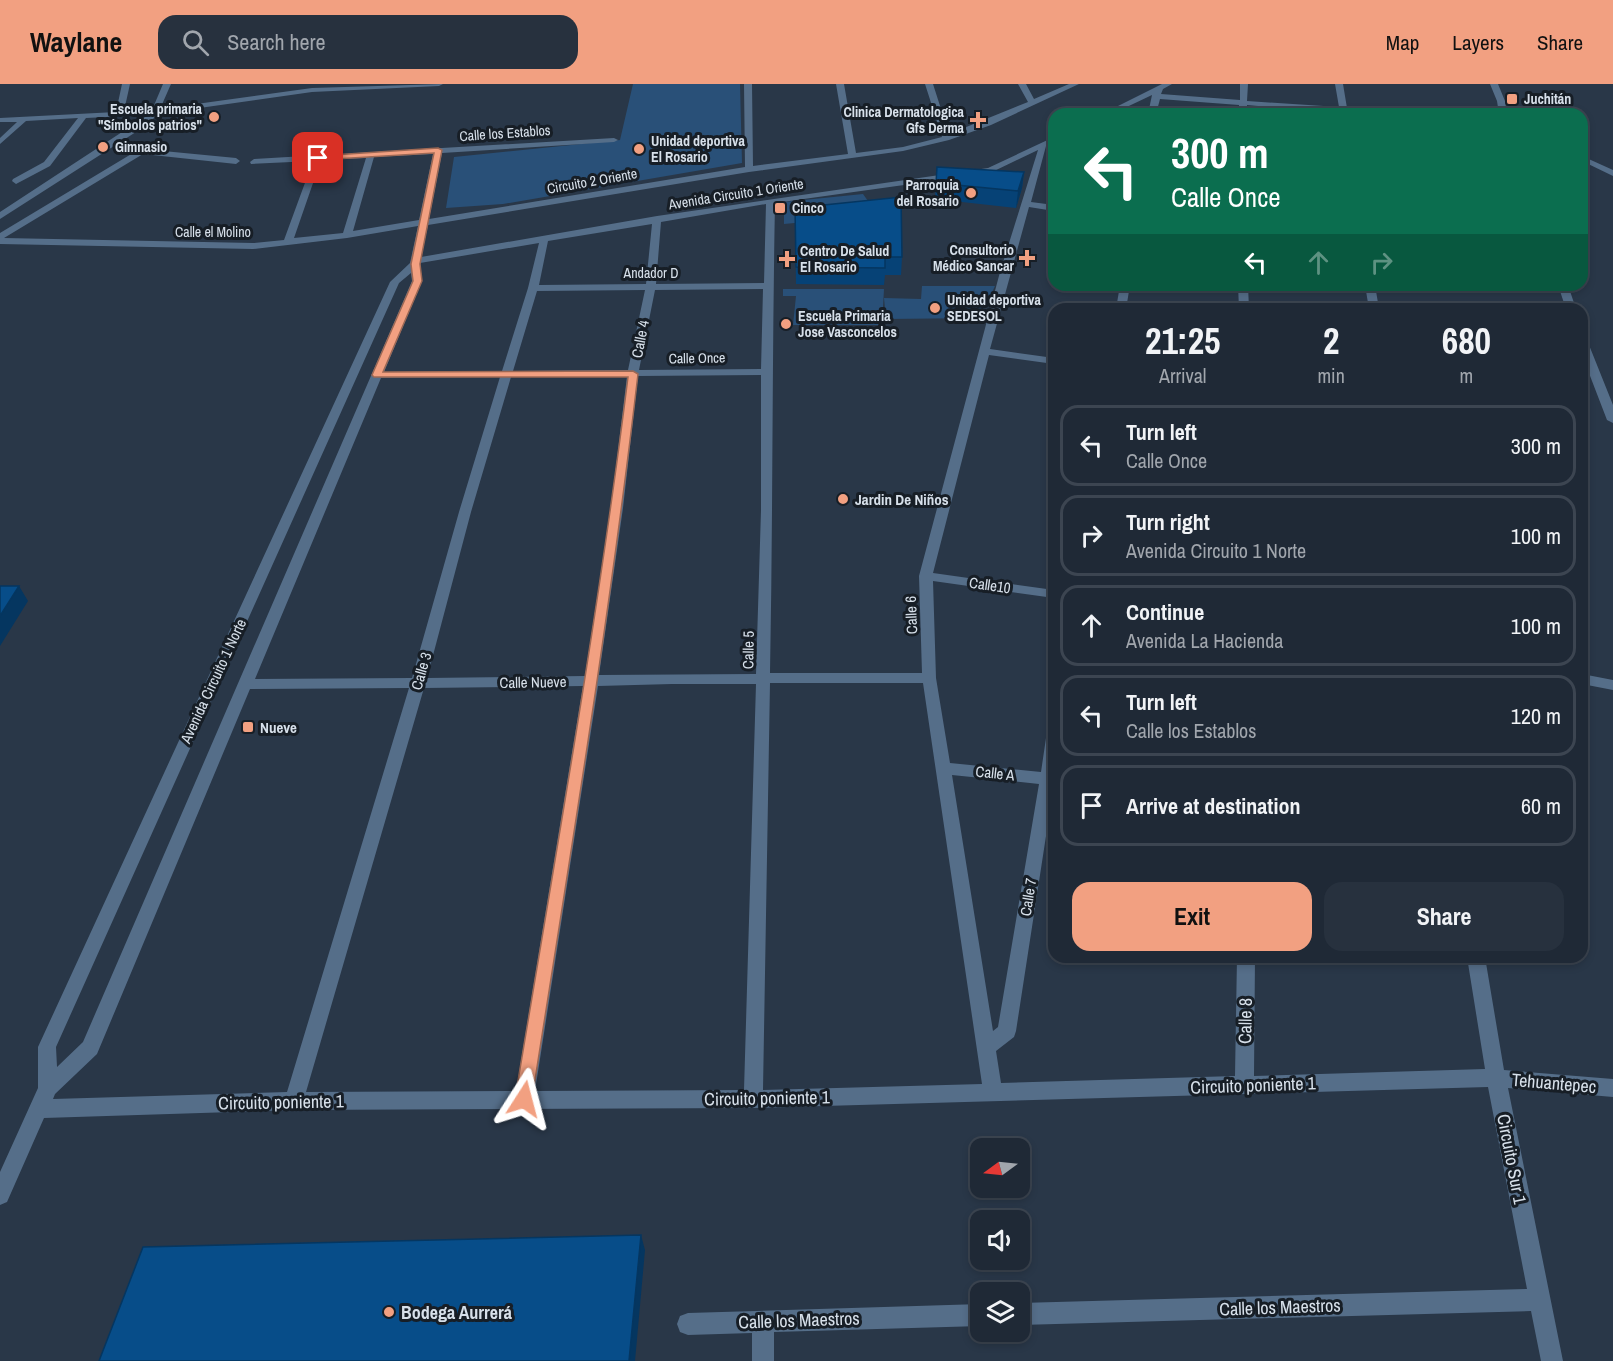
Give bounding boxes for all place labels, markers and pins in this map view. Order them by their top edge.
place label: Juchitán [1524,90,1571,108]
marker: Juchitán [1505,92,1519,106]
place label: Escuela primaria "Símbolos patrios" [98,100,203,134]
place label: Clinica Dermatologica Gfs Derma [843,103,965,137]
marker: Escuela primaria "Símbolos patrios" [207,110,221,124]
marker: Clinica Dermatologica Gfs Derma [969,111,987,129]
pin [292,132,343,183]
place label: Unidad deportiva El Rosario [651,132,745,166]
place label: Gimnasio [115,138,167,156]
marker: Gimnasio [96,140,110,154]
marker: Unidad deportiva El Rosario [632,142,646,156]
place label: Parroquia del Rosario [896,176,960,210]
marker: Parroquia del Rosario [964,186,978,200]
place label: Cinco [792,199,824,217]
marker: Cinco [773,201,787,215]
place label: Consultorio Médico Sancar [933,241,1015,275]
place label: Centro De Salud El Rosario [800,242,889,276]
marker: Consultorio Médico Sancar [1018,249,1036,267]
marker: Centro De Salud El Rosario [778,250,796,268]
place label: Unidad deportiva SEDESOL [947,291,1041,325]
marker: Unidad deportiva SEDESOL [928,301,942,315]
place label: Escuela Primaria Jose Vasconcelos [798,307,897,341]
marker: Escuela Primaria Jose Vasconcelos [779,317,793,331]
place label: Jardin De Niños [855,489,949,510]
marker: Jardin De Niños [836,492,850,506]
place label: Nueve [260,717,297,738]
marker: Nueve [241,720,255,734]
place label: Bodega Aurrerá [401,1300,513,1325]
marker: Bodega Aurrerá [382,1305,396,1319]

